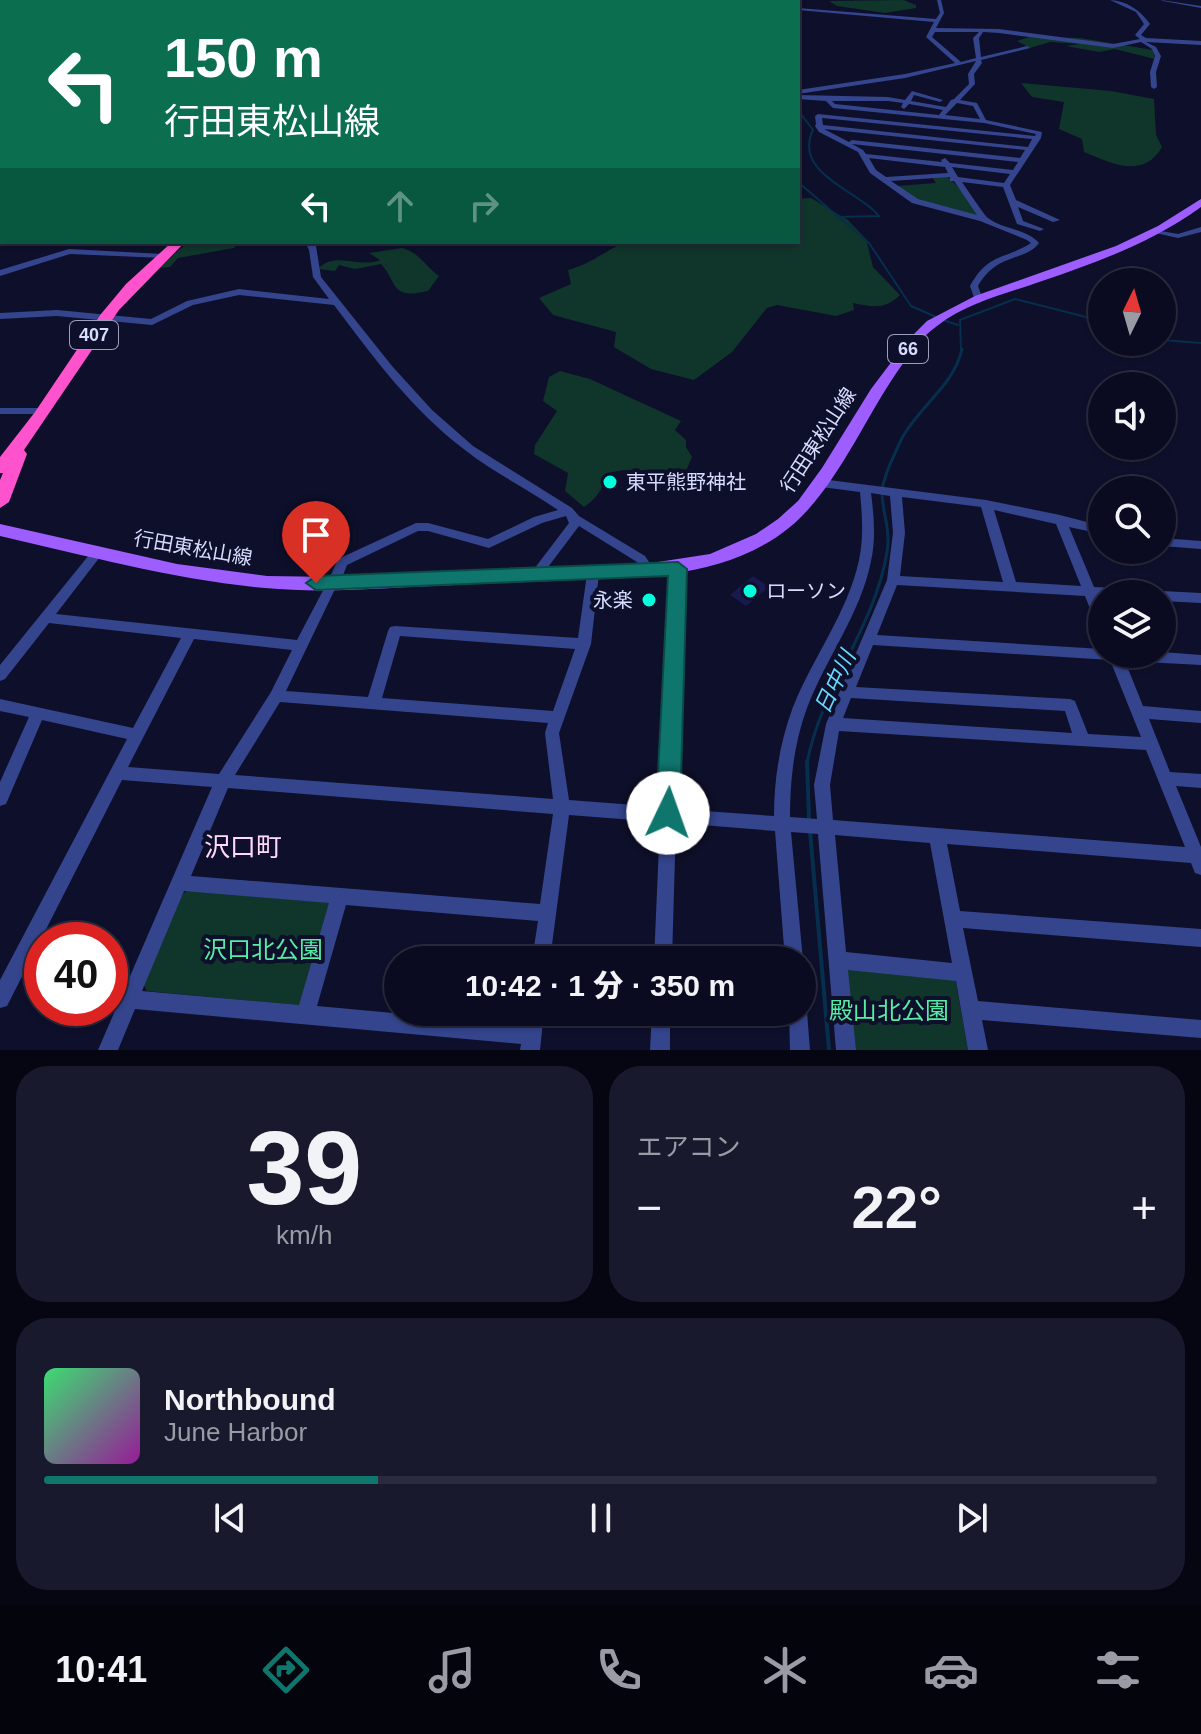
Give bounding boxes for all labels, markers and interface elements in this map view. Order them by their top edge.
text: 150 m [164,26,323,89]
icon: left [32,32,136,136]
text: 行田東松山線 [164,101,380,142]
icon: left [294,184,338,228]
icon: ahead [378,184,422,228]
icon: right [462,184,506,228]
north arrow [1088,268,1176,356]
map controls [1088,268,1176,668]
road number: 407 [70,321,118,349]
road number: 66 [888,335,928,363]
button: sound [1088,372,1176,460]
street label: 行田東松山線 [776,384,860,496]
place label: 東平熊野神社 [626,471,746,493]
marker: 東平熊野神社 [601,473,619,491]
button: search [1088,476,1176,564]
pin [282,501,350,583]
icon: arrive [294,513,338,557]
street label: 行田東松山線 [132,527,254,569]
place label: ローソン [766,580,846,602]
button: layers [1088,580,1176,668]
marker: ローソン [741,582,759,600]
place label: 永楽 [593,589,633,611]
marker: 永楽 [640,591,658,609]
water label: 日中川 [810,645,861,717]
position arrow [626,771,710,855]
district label: 沢口町 [204,832,282,862]
speed limit sign: 40 [24,922,128,1026]
park label: 沢口北公園 [203,936,323,963]
text: 10:42 · 1 分 · 350 m [465,969,735,1002]
park label: 殿山北公園 [829,997,949,1024]
text: 39 [246,1110,362,1226]
text: エアコン [637,1132,741,1162]
text: 22° [851,1174,942,1241]
text: − [637,1183,662,1232]
text: + [1131,1183,1157,1232]
text: km/h [276,1220,332,1250]
text: Northbound [164,1383,336,1416]
text: June Harbor [164,1417,307,1447]
icon: previous [208,1496,252,1540]
icon: pause [579,1496,623,1540]
icon: next [950,1496,994,1540]
icon: directions [258,1642,314,1698]
icon: music [424,1642,480,1698]
icon: phone [591,1642,647,1698]
icon: climate [757,1642,813,1698]
icon: car [923,1642,979,1698]
icon: filters [1090,1642,1146,1698]
text: 10:41 [55,1649,147,1690]

